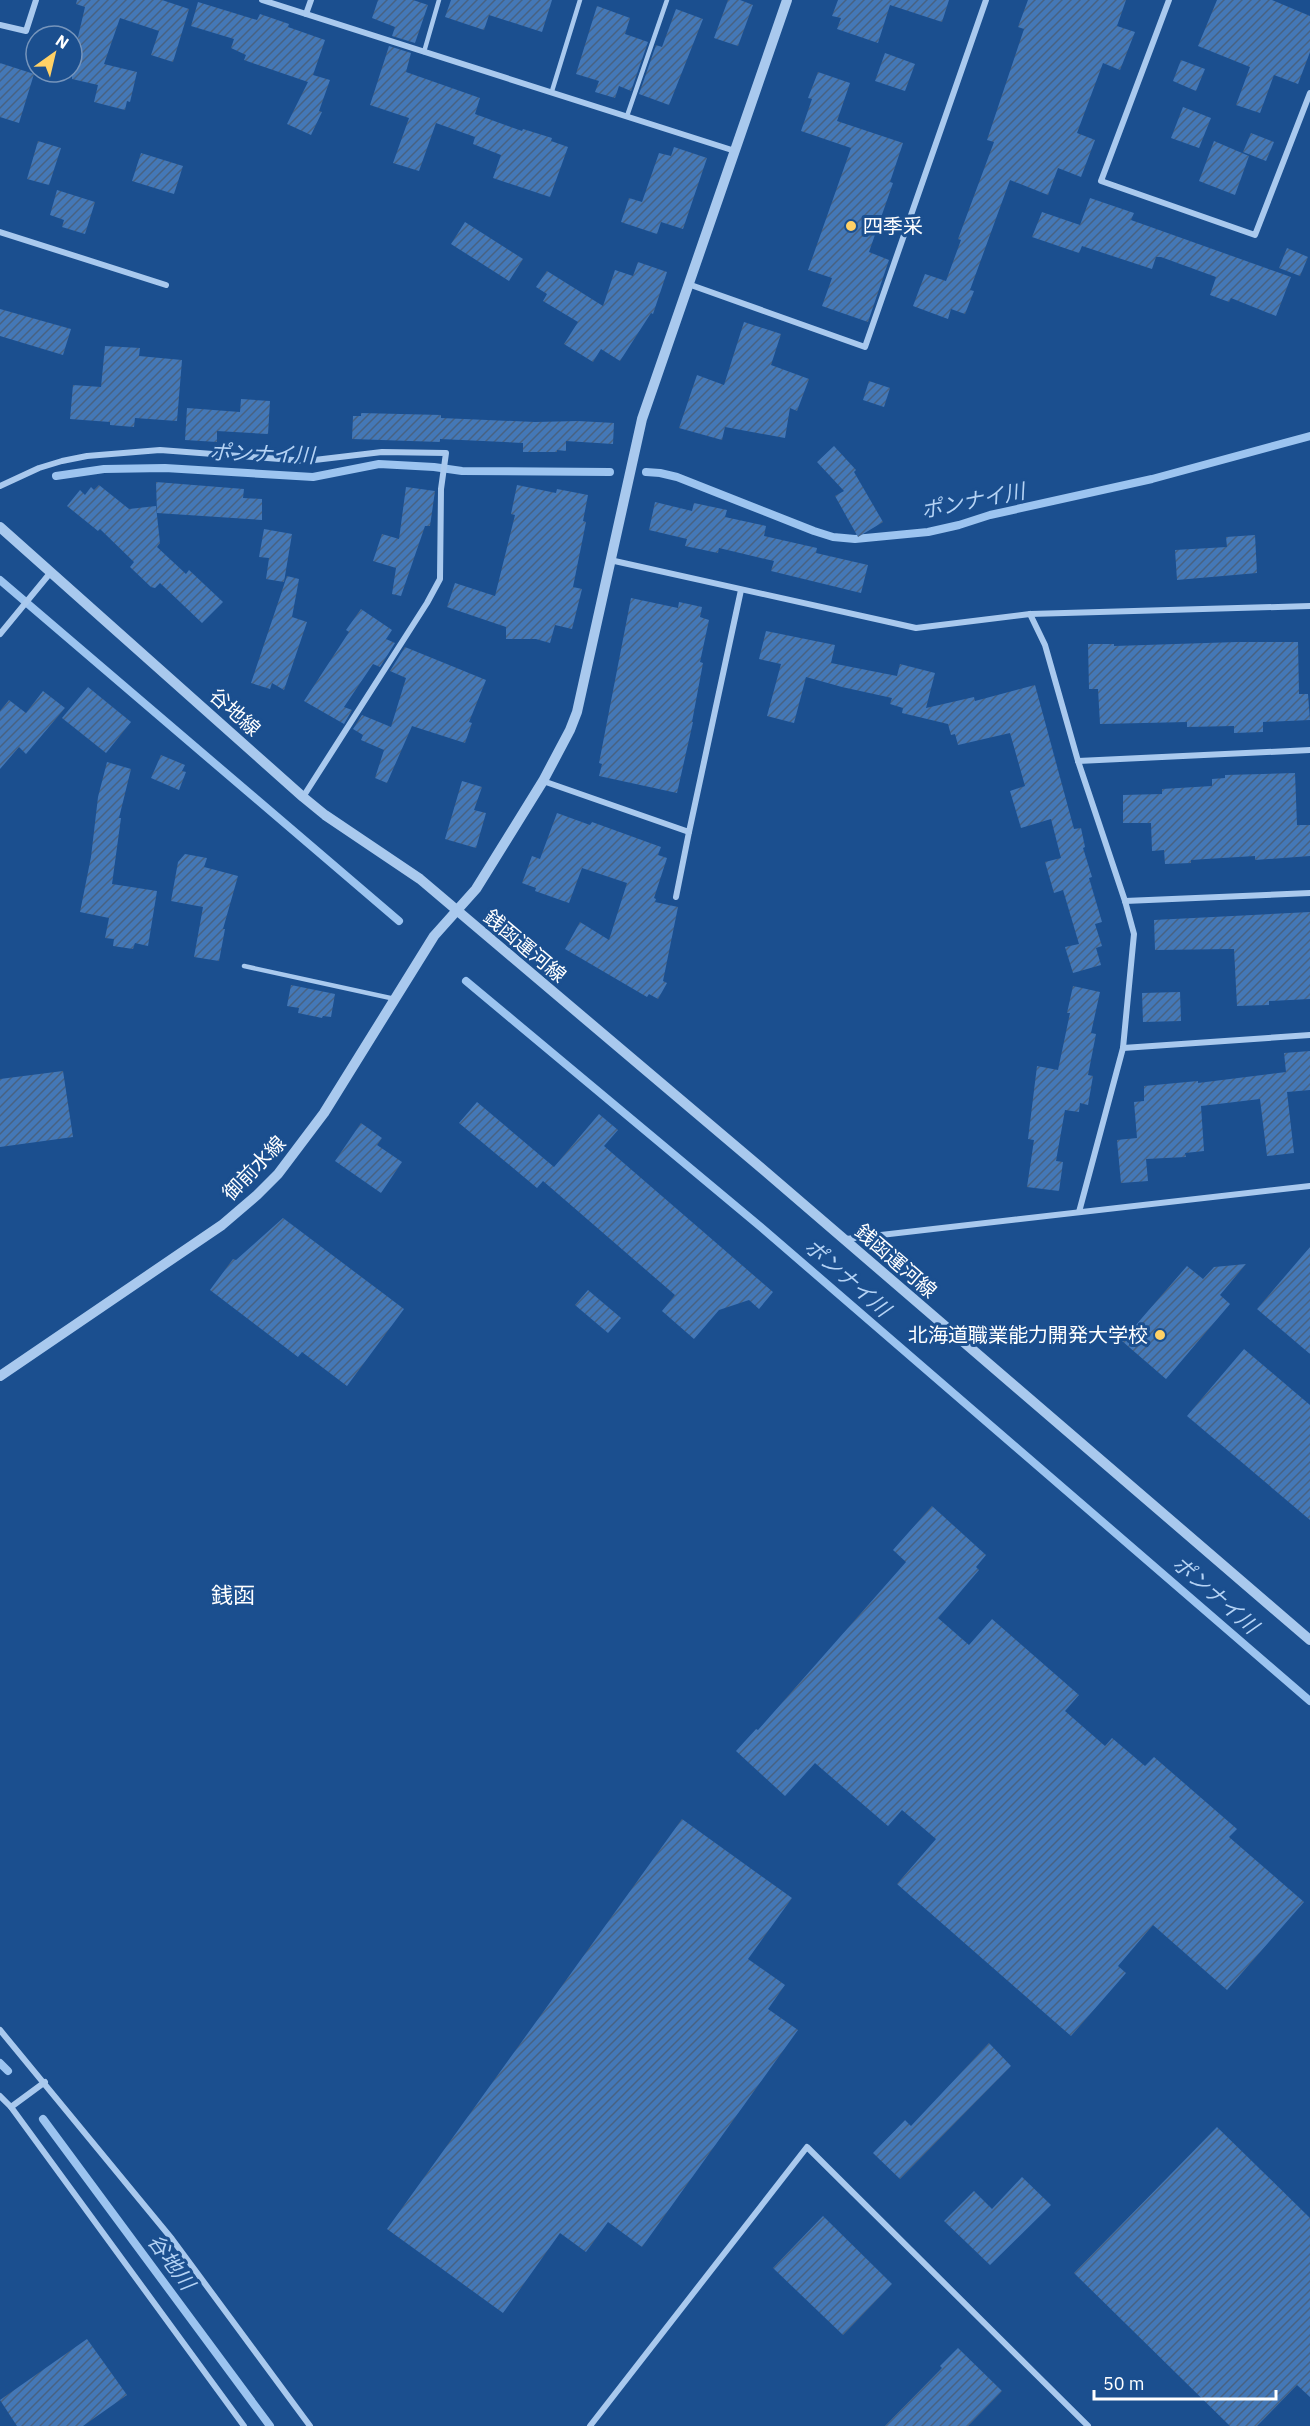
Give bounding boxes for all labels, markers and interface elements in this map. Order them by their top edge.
north arrow [24,24,84,84]
text: N [52,30,73,53]
place label: 四季采 [863,212,923,239]
marker: 四季采 [844,219,858,233]
water label: ポンナイ川 [209,437,317,469]
water label: ポンナイ川 [919,476,1029,524]
street label: 谷地線 [204,682,267,742]
street label: 銭函運河線 [478,903,572,988]
street label: 御前水線 [216,1130,291,1206]
street label: 銭函運河線 [850,1218,943,1304]
water label: ポンナイ川 [799,1232,898,1324]
place label: 北海道職業能力開発大学校 [908,1321,1148,1348]
marker: 北海道職業能力開発大学校 [1153,1328,1167,1342]
water label: ポンナイ川 [1167,1549,1266,1641]
district label: 銭函 [211,1580,255,1609]
water label: 谷地川 [142,2228,203,2297]
scale bar [1094,2363,1276,2401]
text: 50 m [1103,2372,1145,2395]

